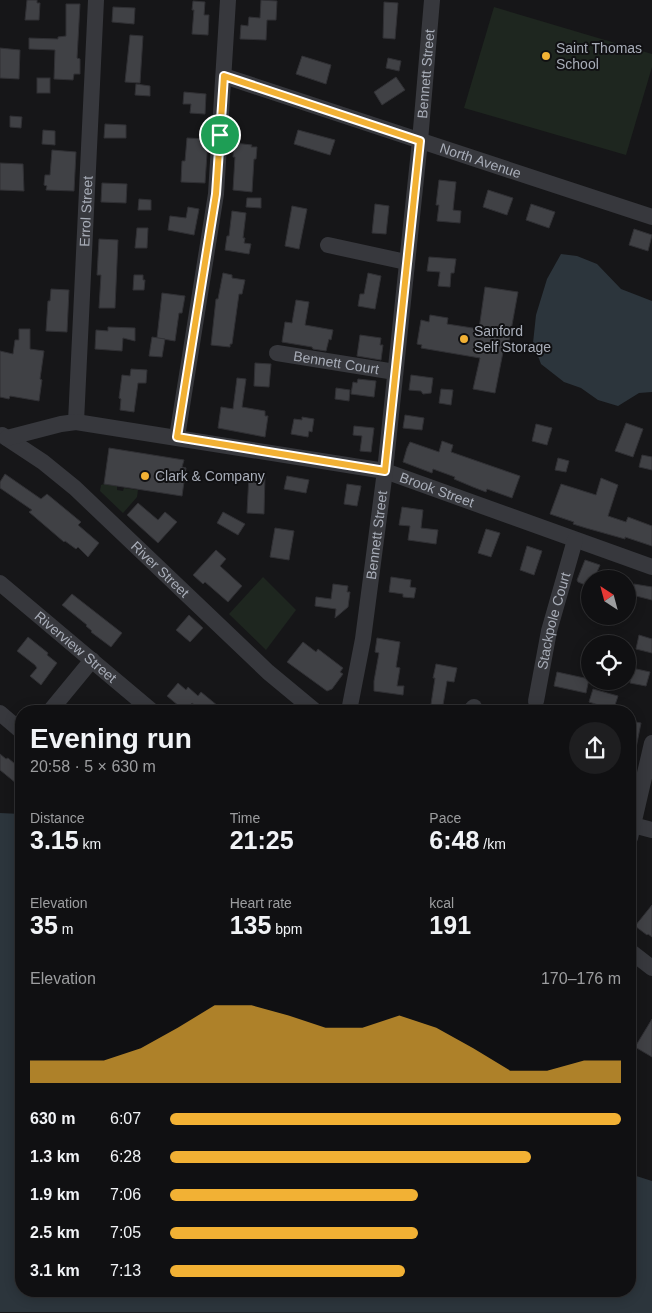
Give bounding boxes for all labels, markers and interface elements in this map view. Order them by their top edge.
street label: Bennett Street [414,28,437,119]
place label: Saint Thomas School [556,40,642,72]
marker: Saint Thomas School [540,50,552,62]
pin [199,114,241,156]
icon: arrive [206,121,234,149]
street label: North Avenue [438,140,523,181]
street label: Errol Street [76,175,96,247]
place label: Sanford Self Storage [474,323,551,355]
marker: Sanford Self Storage [458,333,470,345]
street label: Bennett Court [292,348,380,377]
place label: Clark & Company [155,468,265,484]
street label: Brook Street [398,469,476,510]
marker: Clark & Company [139,470,151,482]
street label: Bennett Street [363,490,390,581]
street label: River Street [128,538,193,601]
street label: Stackpole Court [534,570,573,671]
north arrow [581,570,636,625]
map controls [581,570,636,690]
street label: Riverview Street [32,608,120,686]
button: locate [581,635,636,690]
button: share [569,722,621,774]
text: Evening run [30,723,192,754]
text: 20:58 · 5 × 630 m [30,758,156,775]
text: Distance [30,810,84,826]
text: Time [230,810,260,826]
text: Pace [429,810,461,826]
text: 3.15 [30,826,79,854]
text: 21:25 [230,826,294,854]
text: 6:48 [429,826,479,854]
text: km [79,836,101,852]
text: /km [479,836,506,852]
text: Elevation [30,895,88,911]
text: Heart rate [230,895,292,911]
text: kcal [429,895,454,911]
text: 35 [30,911,58,939]
text: 135 [230,911,271,939]
text: 191 [429,911,471,939]
text: m [58,921,73,937]
text: bpm [271,921,303,937]
text: Elevation [30,970,96,987]
text: 170–176 m [541,970,621,987]
text: 630 m [30,1110,75,1127]
text: 6:07 [110,1110,141,1127]
text: 1.3 km [30,1148,80,1165]
text: 6:28 [110,1148,141,1165]
text: 1.9 km [30,1186,80,1203]
text: 7:06 [110,1186,141,1203]
text: 2.5 km [30,1224,80,1241]
text: 7:05 [110,1224,141,1241]
text: 3.1 km [30,1262,80,1279]
text: 7:13 [110,1262,141,1279]

